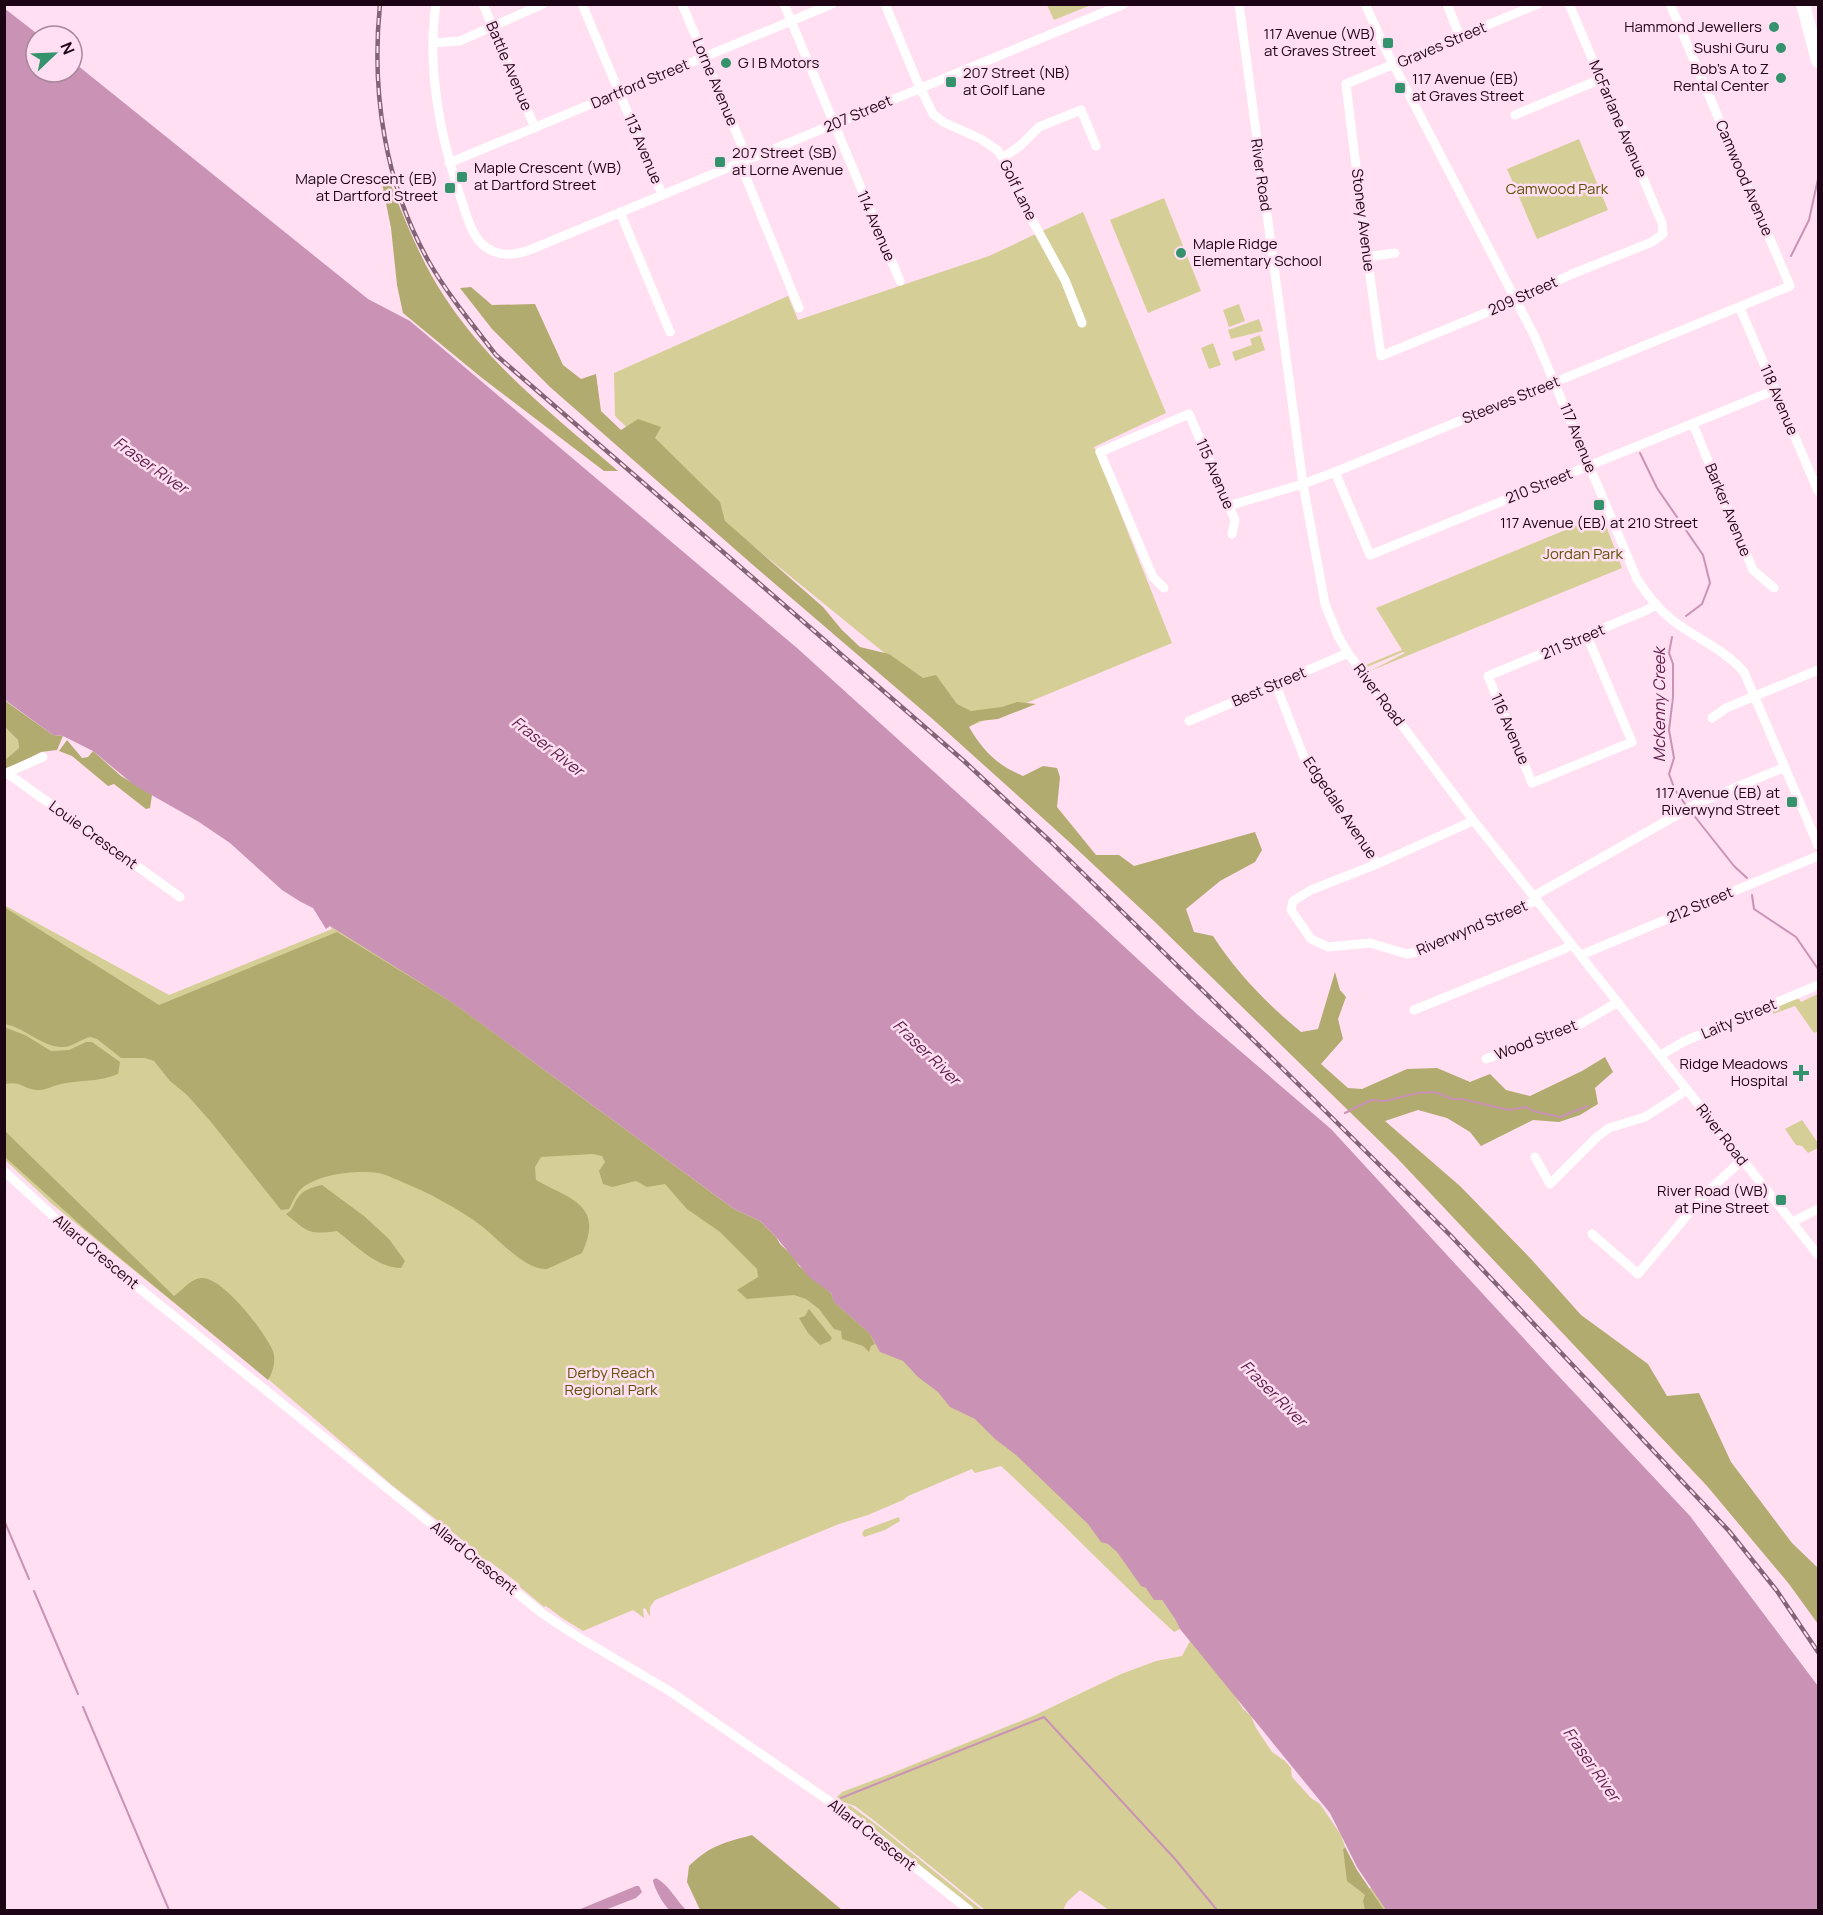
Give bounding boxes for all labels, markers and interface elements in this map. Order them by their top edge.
street label: Graves Street [1394,16,1490,73]
place label: Hammond Jewellers [1624,16,1762,37]
street label: Battle Avenue [481,18,538,114]
marker: Hammond Jewellers [1767,20,1781,34]
place label: 117 Avenue (WB) at Graves Street [1263,23,1376,61]
north arrow [24,24,84,84]
street label: Lorne Avenue [687,34,744,129]
marker: 117 Avenue (WB) at Graves Street [1381,36,1395,50]
place label: Sushi Guru [1694,37,1769,58]
text: N [55,39,80,58]
marker: Sushi Guru [1774,41,1788,55]
place label: G I B Motors [738,52,819,73]
street label: Dartford Street [587,53,692,114]
marker: G I B Motors [719,56,733,70]
street label: McFarlane Avenue [1584,57,1653,181]
place label: Bob's A to Z Rental Center [1673,58,1770,96]
place label: 207 Street (NB) at Golf Lane [963,62,1071,100]
place label: 117 Avenue (EB) at Graves Street [1412,68,1524,106]
marker: Bob's A to Z Rental Center [1774,71,1788,85]
marker: 207 Street (NB) at Golf Lane [944,75,958,89]
marker: 117 Avenue (EB) at Graves Street [1393,81,1407,95]
street label: 207 Street [820,90,895,137]
street label: 113 Avenue [619,110,668,187]
street label: Camwood Avenue [1711,117,1778,239]
street label: River Road [1246,137,1277,213]
place label: 207 Street (SB) at Lorne Avenue [732,142,843,180]
marker: 207 Street (SB) at Lorne Avenue [713,155,727,169]
street label: Golf Lane [995,156,1042,224]
place label: Maple Crescent (WB) at Dartford Street [474,157,622,195]
street label: Stoney Avenue [1347,167,1380,273]
place label: Maple Crescent (EB) at Dartford Street [295,168,438,206]
marker: Maple Crescent (WB) at Dartford Street [455,170,469,184]
park label: Camwood Park [1506,178,1609,199]
marker: Maple Crescent (EB) at Dartford Street [443,181,457,195]
street label: 114 Avenue [852,187,901,265]
place label: Maple Ridge Elementary School [1193,233,1322,271]
marker: Maple Ridge Elementary School [1174,246,1188,260]
street label: 209 Street [1485,271,1561,320]
street label: 118 Avenue [1755,361,1804,439]
street label: Steeves Street [1459,370,1563,429]
street label: 117 Avenue [1555,400,1602,476]
water label: Fraser River [110,431,194,500]
street label: 115 Avenue [1191,435,1240,513]
street label: Barker Avenue [1700,460,1757,560]
street label: 210 Street [1502,463,1575,508]
marker: 117 Avenue (EB) at 210 Street [1592,498,1606,512]
place label: 117 Avenue (EB) at 210 Street [1500,512,1698,533]
park label: Jordan Park [1543,543,1624,564]
street label: 211 Street [1538,619,1608,664]
water label: McKenny Creek [1648,646,1670,762]
street label: River Road [1349,659,1410,730]
street label: Best Street [1228,661,1309,712]
street label: 116 Avenue [1486,690,1535,768]
water label: Fraser River [507,711,590,782]
street label: Edgedale Avenue [1298,753,1382,863]
place label: 117 Avenue (EB) at Riverwynd Street [1656,782,1780,820]
street label: Louie Crescent [45,795,142,874]
marker: 117 Avenue (EB) at Riverwynd Street [1785,795,1799,809]
street label: 212 Street [1663,881,1736,928]
street label: Riverwynd Street [1413,895,1530,960]
street label: Laity Street [1698,993,1780,1044]
water label: Fraser River [888,1014,967,1091]
street label: Wood Street [1492,1014,1580,1065]
place label: Ridge Meadows Hospital [1679,1053,1788,1091]
marker: Ridge Meadows Hospital [1792,1064,1810,1082]
street label: River Road [1692,1099,1753,1170]
place label: River Road (WB) at Pine Street [1657,1180,1769,1218]
marker: River Road (WB) at Pine Street [1774,1193,1788,1207]
street label: Allard Crescent [49,1209,144,1294]
water label: Fraser River [1236,1355,1314,1433]
park label: Derby Reach Regional Park [564,1362,658,1400]
street label: Allard Crescent [426,1516,522,1599]
water label: Fraser River [1558,1723,1627,1807]
street label: Allard Crescent [824,1794,921,1876]

